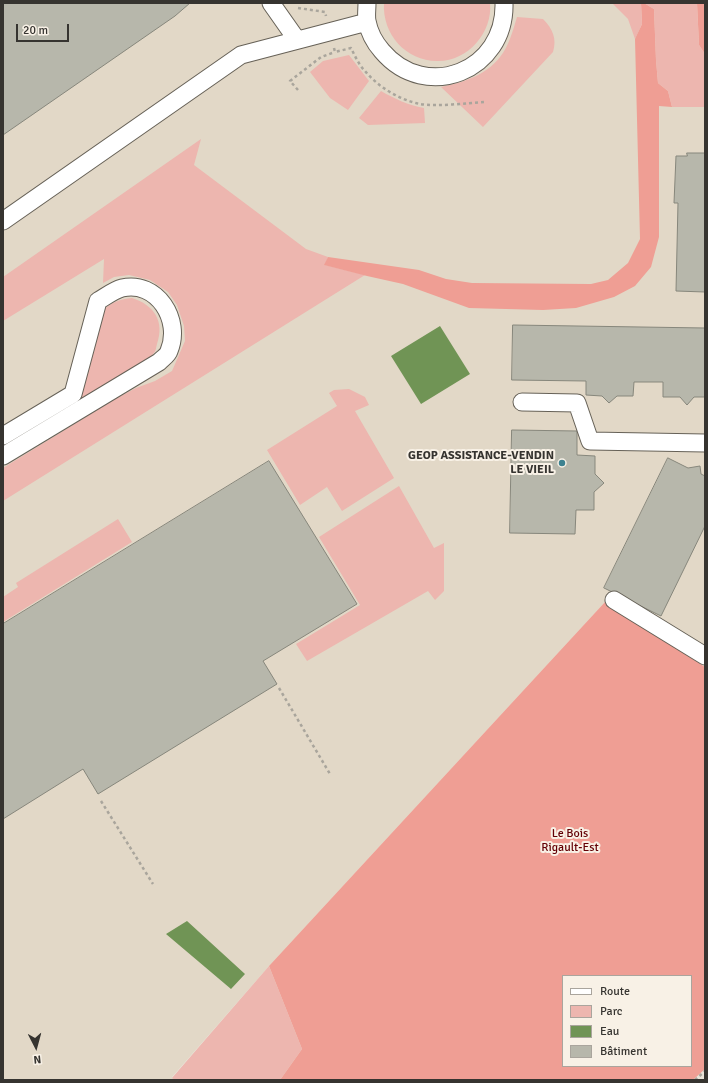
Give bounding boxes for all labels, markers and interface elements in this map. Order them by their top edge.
scale bar [18,16,71,42]
text: 20 m [23,23,48,38]
place label: GEOP ASSISTANCE-VENDIN LE VIEIL [408,449,554,477]
marker: GEOP ASSISTANCE-VENDIN LE VIEIL [557,458,567,468]
park label: Le Bois Rigault-Est [541,827,599,855]
legend [562,975,692,1067]
text: Route [600,984,630,999]
text: Parc [600,1004,622,1019]
text: Eau [600,1024,619,1039]
north arrow [16,1027,56,1067]
text: Bâtiment [600,1044,647,1059]
text: N [33,1053,42,1066]

